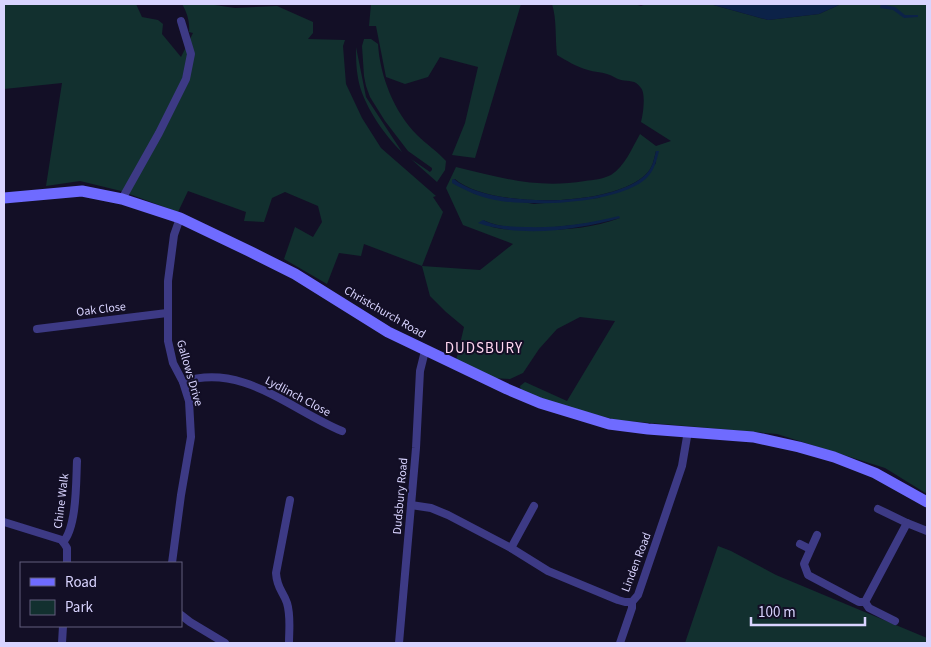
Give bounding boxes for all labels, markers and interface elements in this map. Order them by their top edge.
street label: Christchurch Road [341,282,429,343]
street label: Oak Close [75,298,127,321]
street label: Gallows Drive [172,338,207,408]
district label: DUDSBURY [445,338,523,359]
street label: Lydlinch Close [262,372,334,421]
street label: Dudsbury Road [389,457,412,535]
street label: Chine Walk [50,472,73,530]
street label: Linden Road [617,530,656,594]
legend [20,562,182,627]
text: Road [65,572,97,593]
scale bar [751,594,865,626]
text: Park [65,597,94,618]
text: 100 m [758,602,796,623]

